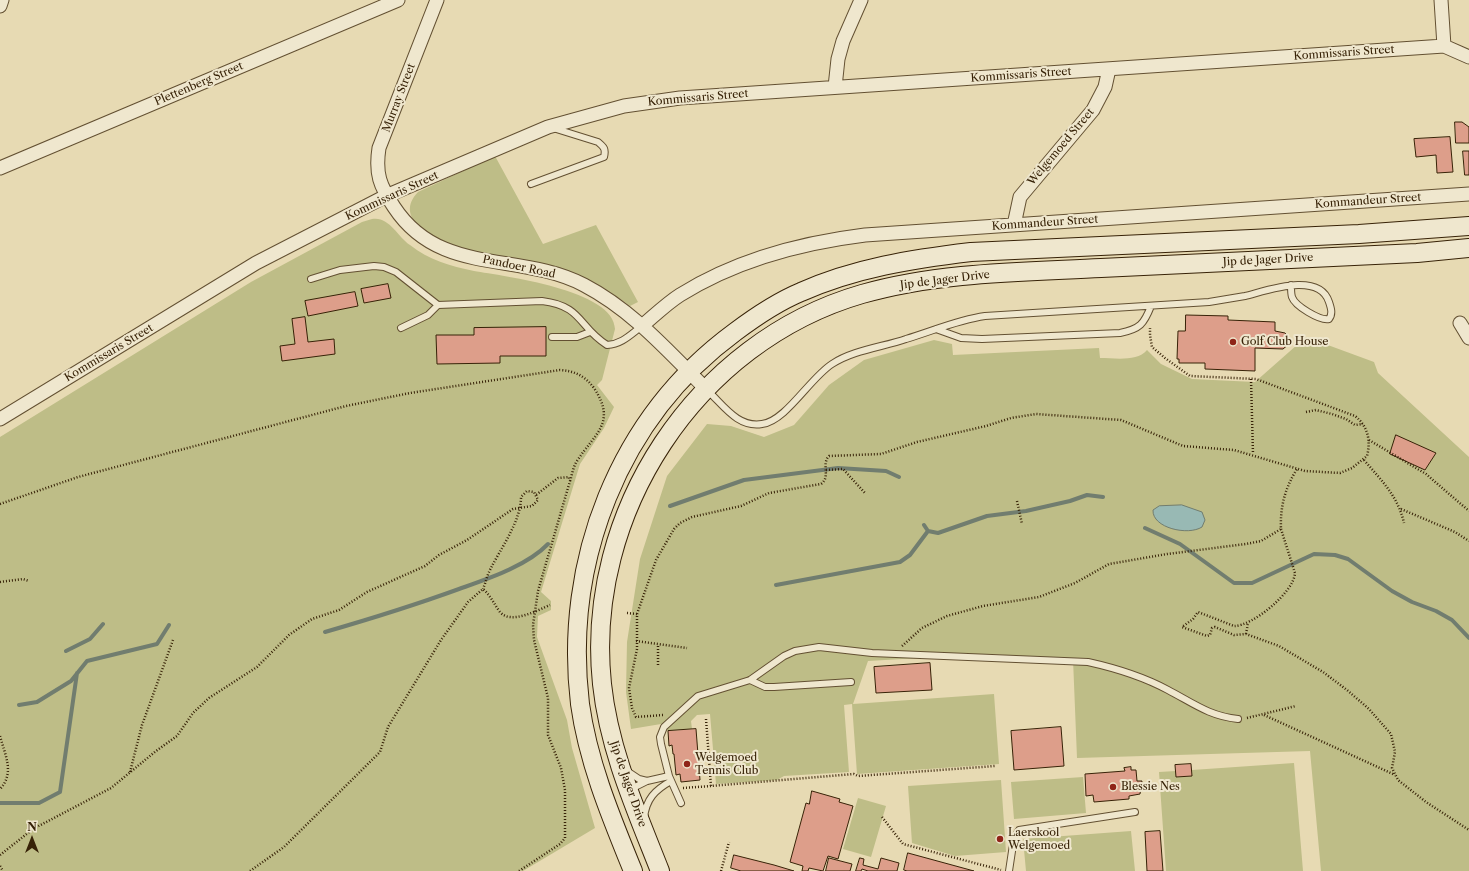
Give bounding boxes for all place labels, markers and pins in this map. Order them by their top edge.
place label: Golf Club House [1241,335,1328,349]
marker: Golf Club House [1228,337,1238,347]
place label: Welgemoed Tennis Club [695,751,758,777]
marker: Welgemoed Tennis Club [682,759,692,769]
place label: Blessie Nes [1121,780,1180,794]
marker: Blessie Nes [1108,782,1118,792]
place label: Laerskool Welgemoed [1008,826,1070,852]
marker: Laerskool Welgemoed [995,834,1005,844]

